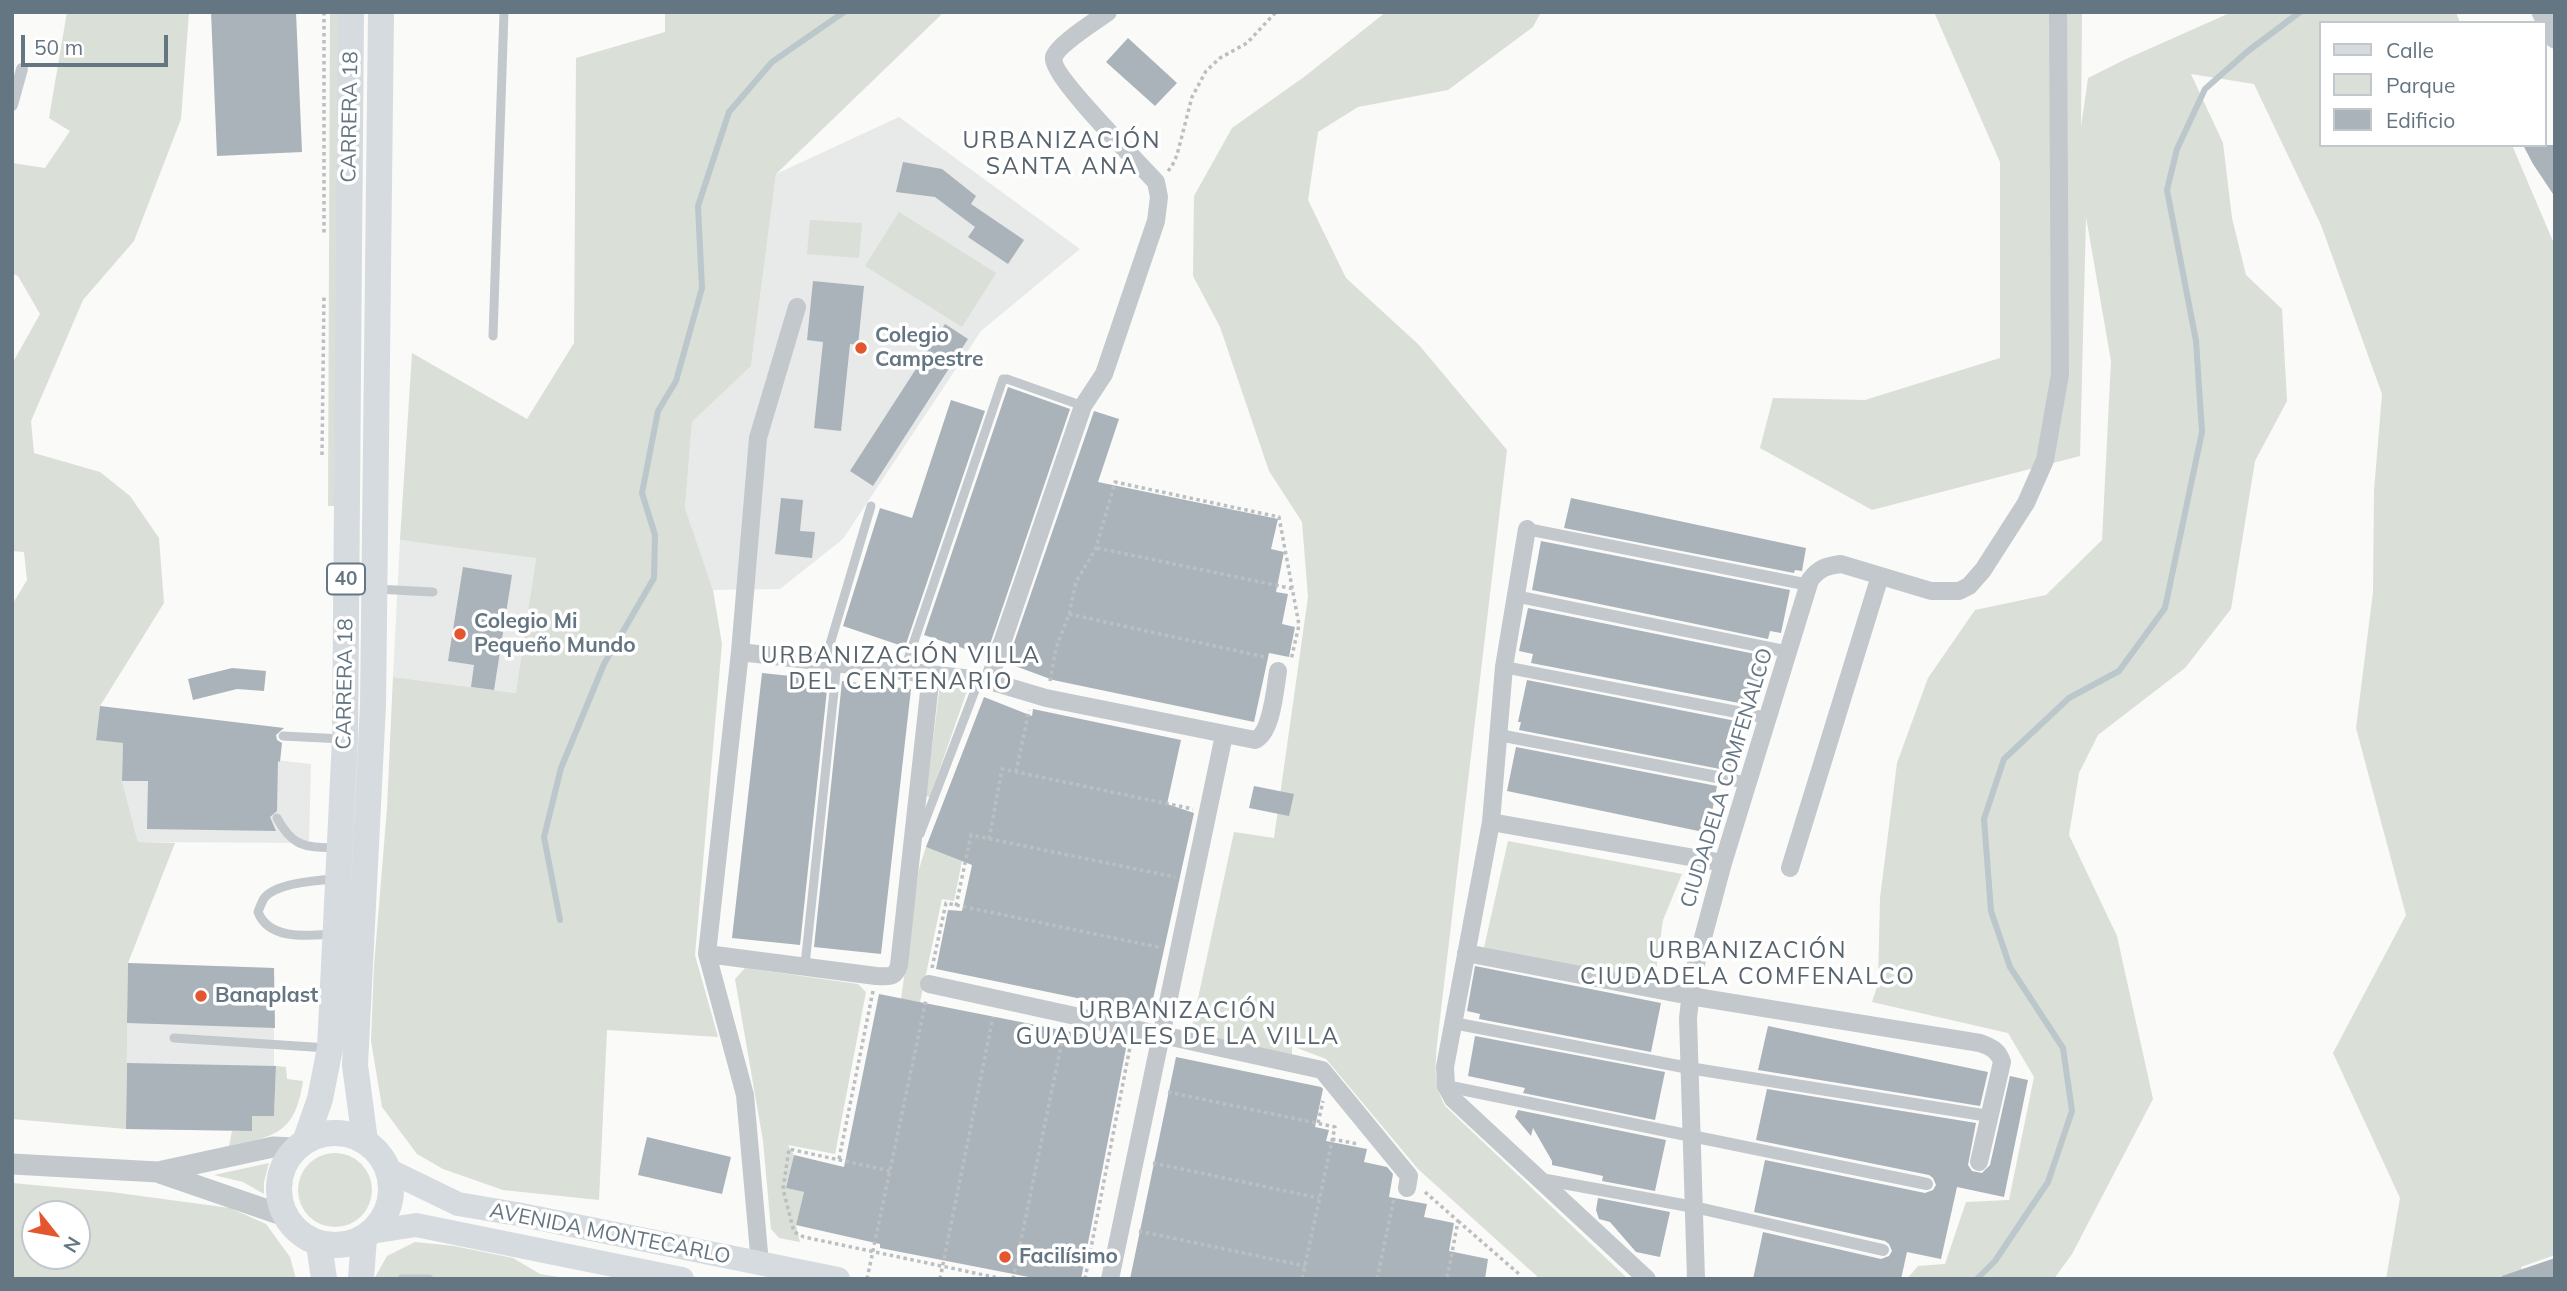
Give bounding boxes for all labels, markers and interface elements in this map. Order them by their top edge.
scale bar [24,21,172,65]
legend [2318,21,2546,147]
text: 50 m [34,34,83,60]
text: Calle [2386,37,2434,63]
street label: CARRERA 18 [336,51,364,183]
text: Parque [2386,72,2455,98]
text: Edificio [2386,107,2455,133]
district label: URBANIZACIÓN SANTA ANA [964,127,1160,181]
place label: Colegio Campestre [875,323,983,373]
marker: Colegio Campestre [853,340,869,356]
road number: 40 [327,564,365,594]
place label: Colegio Mi Pequeño Mundo [474,609,636,659]
street label: CARRERA 18 [331,618,359,750]
marker: Colegio Mi Pequeño Mundo [452,626,468,642]
district label: URBANIZACIÓN VILLA DEL CENTENARIO [763,642,1039,696]
street label: CIUDADELA COMFENALCO [1675,645,1779,911]
district label: URBANIZACIÓN CIUDADELA COMFENALCO [1583,937,1913,991]
place label: Banaplast [215,983,318,1009]
marker: Banaplast [193,988,209,1004]
district label: URBANIZACIÓN GUADUALES DE LA VILLA [1018,997,1338,1051]
street label: AVENIDA MONTECARLO [488,1198,732,1270]
north arrow [21,1200,91,1270]
text: N [58,1232,86,1257]
place label: Facilísimo [1019,1244,1118,1270]
marker: Facilísimo [997,1249,1013,1265]

